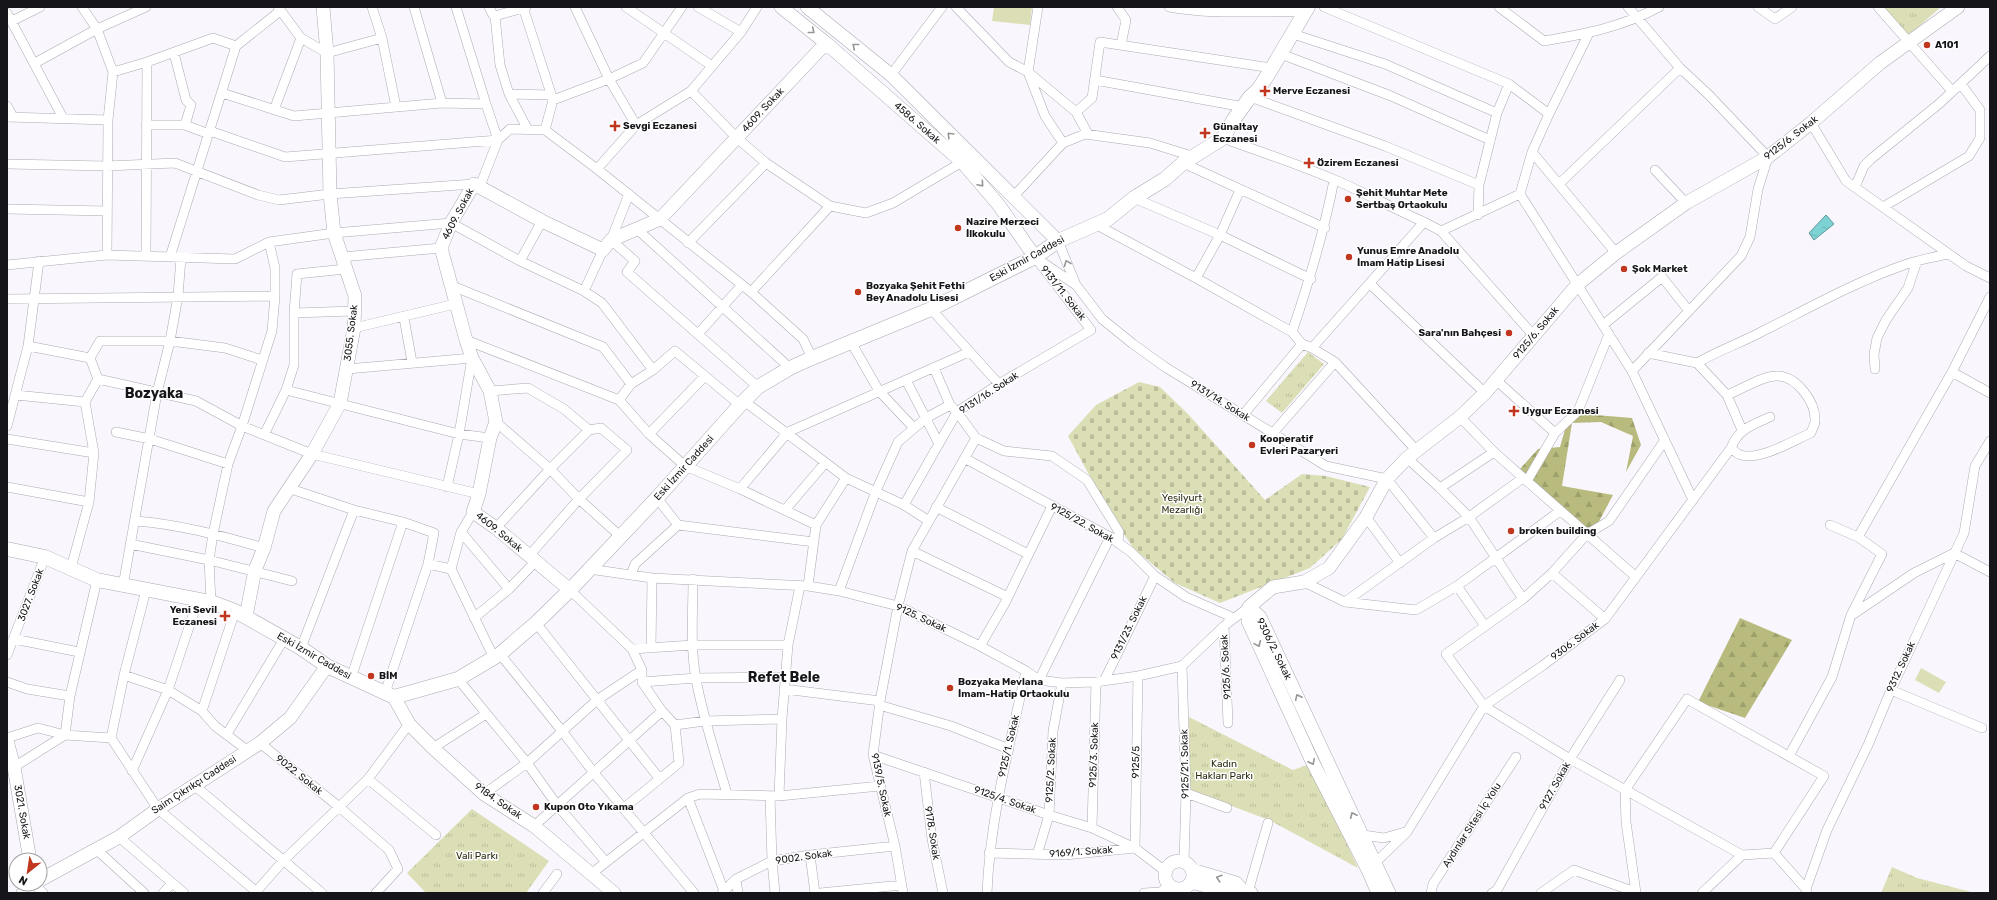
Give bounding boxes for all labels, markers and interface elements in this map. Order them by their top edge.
one-way arrow [807,27,814,34]
place label: A101 [1935,39,1959,51]
marker: A101 [1922,40,1932,50]
one-way arrow [852,44,859,51]
street label: 4609. Sokak [739,85,787,135]
place label: Merve Eczanesi [1273,85,1350,97]
marker: Merve Eczanesi [1260,86,1270,96]
street label: 4586. Sokak [891,100,943,147]
street label: 9125/6. Sokak [1762,113,1821,163]
place label: Sevgi Eczanesi [623,120,697,132]
marker: Sevgi Eczanesi [610,121,620,131]
place label: Günaltay Eczanesi [1213,121,1258,145]
marker: Günaltay Eczanesi [1200,128,1210,138]
one-way arrow [947,132,955,140]
place label: Özirem Eczanesi [1317,157,1399,169]
marker: Özirem Eczanesi [1304,158,1314,168]
one-way arrow [977,179,984,186]
street label: 4609. Sokak [439,185,477,242]
place label: Şehit Muhtar Mete Sertbaş Ortaokulu [1356,187,1448,211]
marker: Şehit Muhtar Mete Sertbaş Ortaokulu [1343,194,1353,204]
place label: Nazire Merzeci İlkokulu [966,216,1039,240]
marker: Nazire Merzeci İlkokulu [953,223,963,233]
street label: Eski İzmir Caddesi [988,234,1066,284]
place label: Yunus Emre Anadolu İmam Hatip Lisesi [1357,245,1459,269]
marker: Yunus Emre Anadolu İmam Hatip Lisesi [1344,252,1354,262]
one-way arrow [1064,259,1072,267]
street label: 9131/11. Sokak [1038,263,1089,323]
place label: Şok Market [1632,263,1688,275]
marker: Şok Market [1619,264,1629,274]
place label: Bozyaka Şehit Fethi Bey Anadolu Lisesi [866,280,965,304]
marker: Bozyaka Şehit Fethi Bey Anadolu Lisesi [853,287,863,297]
street label: 3055. Sokak [342,303,361,362]
street label: 9125/6. Sokak [1511,304,1562,362]
place label: Sara'nın Bahçesi [1418,327,1501,339]
marker: Sara'nın Bahçesi [1504,328,1514,338]
street label: 9131/16. Sokak [957,369,1022,417]
street label: 9131/14. Sokak [1188,378,1253,425]
district label: Bozyaka [125,385,183,402]
place label: Uygur Eczanesi [1522,405,1599,417]
marker: Uygur Eczanesi [1509,406,1519,416]
street label: Eski İzmir Caddesi [652,433,716,503]
place label: Kooperatif Evleri Pazaryeri [1260,433,1338,457]
marker: Kooperatif Evleri Pazaryeri [1247,440,1257,450]
park label: Yeşilyurt Mezarlığı [1161,492,1203,516]
street label: 9125/22. Sokak [1048,501,1117,546]
street label: 4609. Sokak [473,510,525,555]
place label: broken building [1519,525,1596,537]
marker: broken building [1506,526,1516,536]
street label: 3027. Sokak [15,566,47,623]
street label: 9131/23. Sokak [1108,593,1150,662]
street label: 9125. Sokak [894,601,949,635]
place label: Yeni Sevil Eczanesi [170,604,217,628]
marker: Yeni Sevil Eczanesi [220,611,230,621]
street label: 9306/2. Sokak [1254,616,1295,683]
street label: 9306. Sokak [1549,619,1602,663]
street label: Eski İzmir Caddesi [275,630,353,682]
street label: 9125/6. Sokak [1218,633,1234,700]
one-way arrow [1253,639,1261,647]
street label: 9312. Sokak [1884,639,1918,694]
district label: Refet Bele [748,669,820,686]
place label: BİM [379,670,398,682]
marker: BİM [366,671,376,681]
place label: Bozyaka Mevlana İmam-Hatip Ortaokulu [958,676,1069,700]
marker: Bozyaka Mevlana İmam-Hatip Ortaokulu [945,683,955,693]
one-way arrow [1295,694,1303,702]
street label: 9125/1. Sokak [996,713,1022,778]
street label: 9125/3. Sokak [1087,721,1101,788]
street label: 9125/21. Sokak [1178,728,1192,799]
street label: 9125/2. Sokak [1043,736,1059,803]
street label: 9125/5 [1130,745,1142,778]
street label: 9022. Sokak [273,752,325,798]
street label: 9139/5. Sokak [868,752,894,819]
street label: Saim Çıkrıkçı Caddesi [149,753,239,817]
one-way arrow [1308,757,1315,765]
park label: Kadın Hakları Parkı [1195,758,1253,782]
street label: 9127. Sokak [1537,759,1574,812]
street label: 9184. Sokak [472,780,525,822]
street label: Aydınlar Sitesi İç Yolu [1440,780,1504,870]
street label: 3021. Sokak [11,784,33,841]
street label: 9125/4. Sokak [972,784,1038,817]
place label: Kupon Oto Yıkama [544,801,634,813]
marker: Kupon Oto Yıkama [531,802,541,812]
street label: 9178. Sokak [922,805,942,862]
one-way arrow [1350,812,1358,819]
street label: 9169/1. Sokak [1049,844,1114,860]
street label: 9002. Sokak [775,847,834,867]
park label: Vali Parkı [456,850,498,862]
north arrow [8,852,48,892]
text: N [17,873,30,888]
one-way arrow [1215,874,1222,883]

